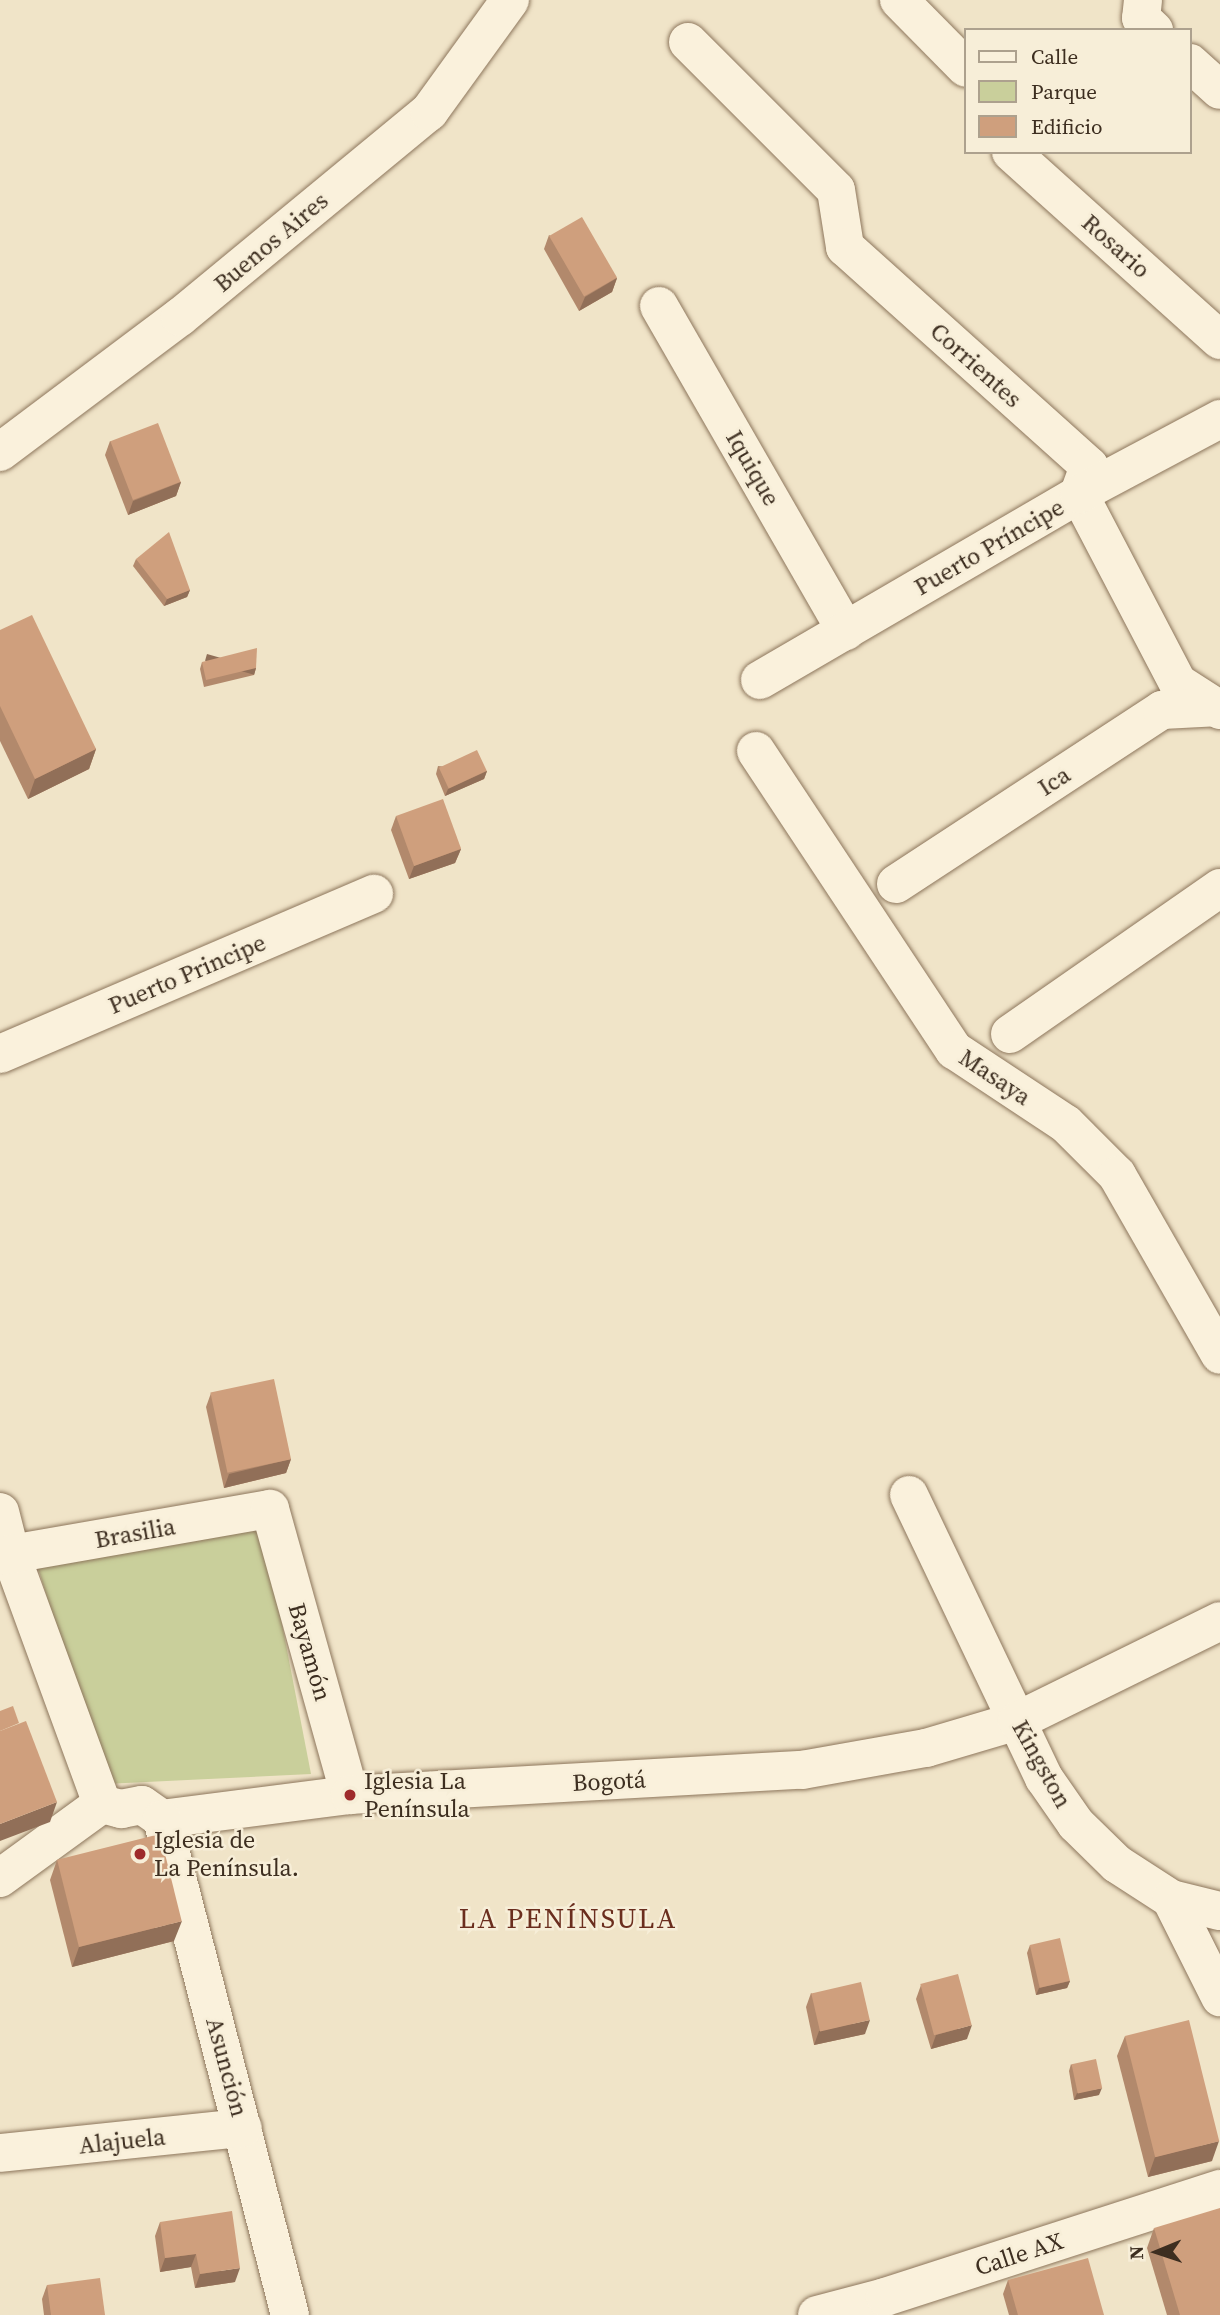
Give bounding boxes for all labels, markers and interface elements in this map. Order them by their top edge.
legend [964,28,1192,154]
text: Calle [1031,42,1078,71]
text: Parque [1031,77,1097,106]
text: Edificio [1031,112,1103,141]
street label: Buenos Aires [208,186,334,298]
street label: Rosario [1076,208,1156,284]
street label: Corrientes [924,317,1028,413]
street label: Iquique [720,425,786,511]
street label: Puerto Príncipe [909,493,1069,601]
street label: Ica [1033,760,1075,802]
street label: Puerto Principe [104,928,270,1020]
street label: Masaya [954,1043,1036,1111]
street label: Brasilia [92,1512,178,1554]
street label: Bayamón [282,1600,338,1704]
street label: Kingston [1006,1715,1078,1813]
street label: Bogotá [572,1765,646,1797]
place label: Iglesia La Península [364,1767,470,1823]
marker: Iglesia La Península [342,1787,358,1803]
place label: Iglesia de La Península. [154,1826,299,1882]
marker: Iglesia de La Península. [132,1846,148,1862]
district label: LA PENÍNSULA [460,1901,676,1935]
street label: Asunción [200,2014,254,2120]
street label: Alajuela [77,2122,167,2160]
north arrow [1122,2217,1192,2287]
street label: Calle AX [971,2226,1067,2282]
text: N [1123,2245,1149,2260]

